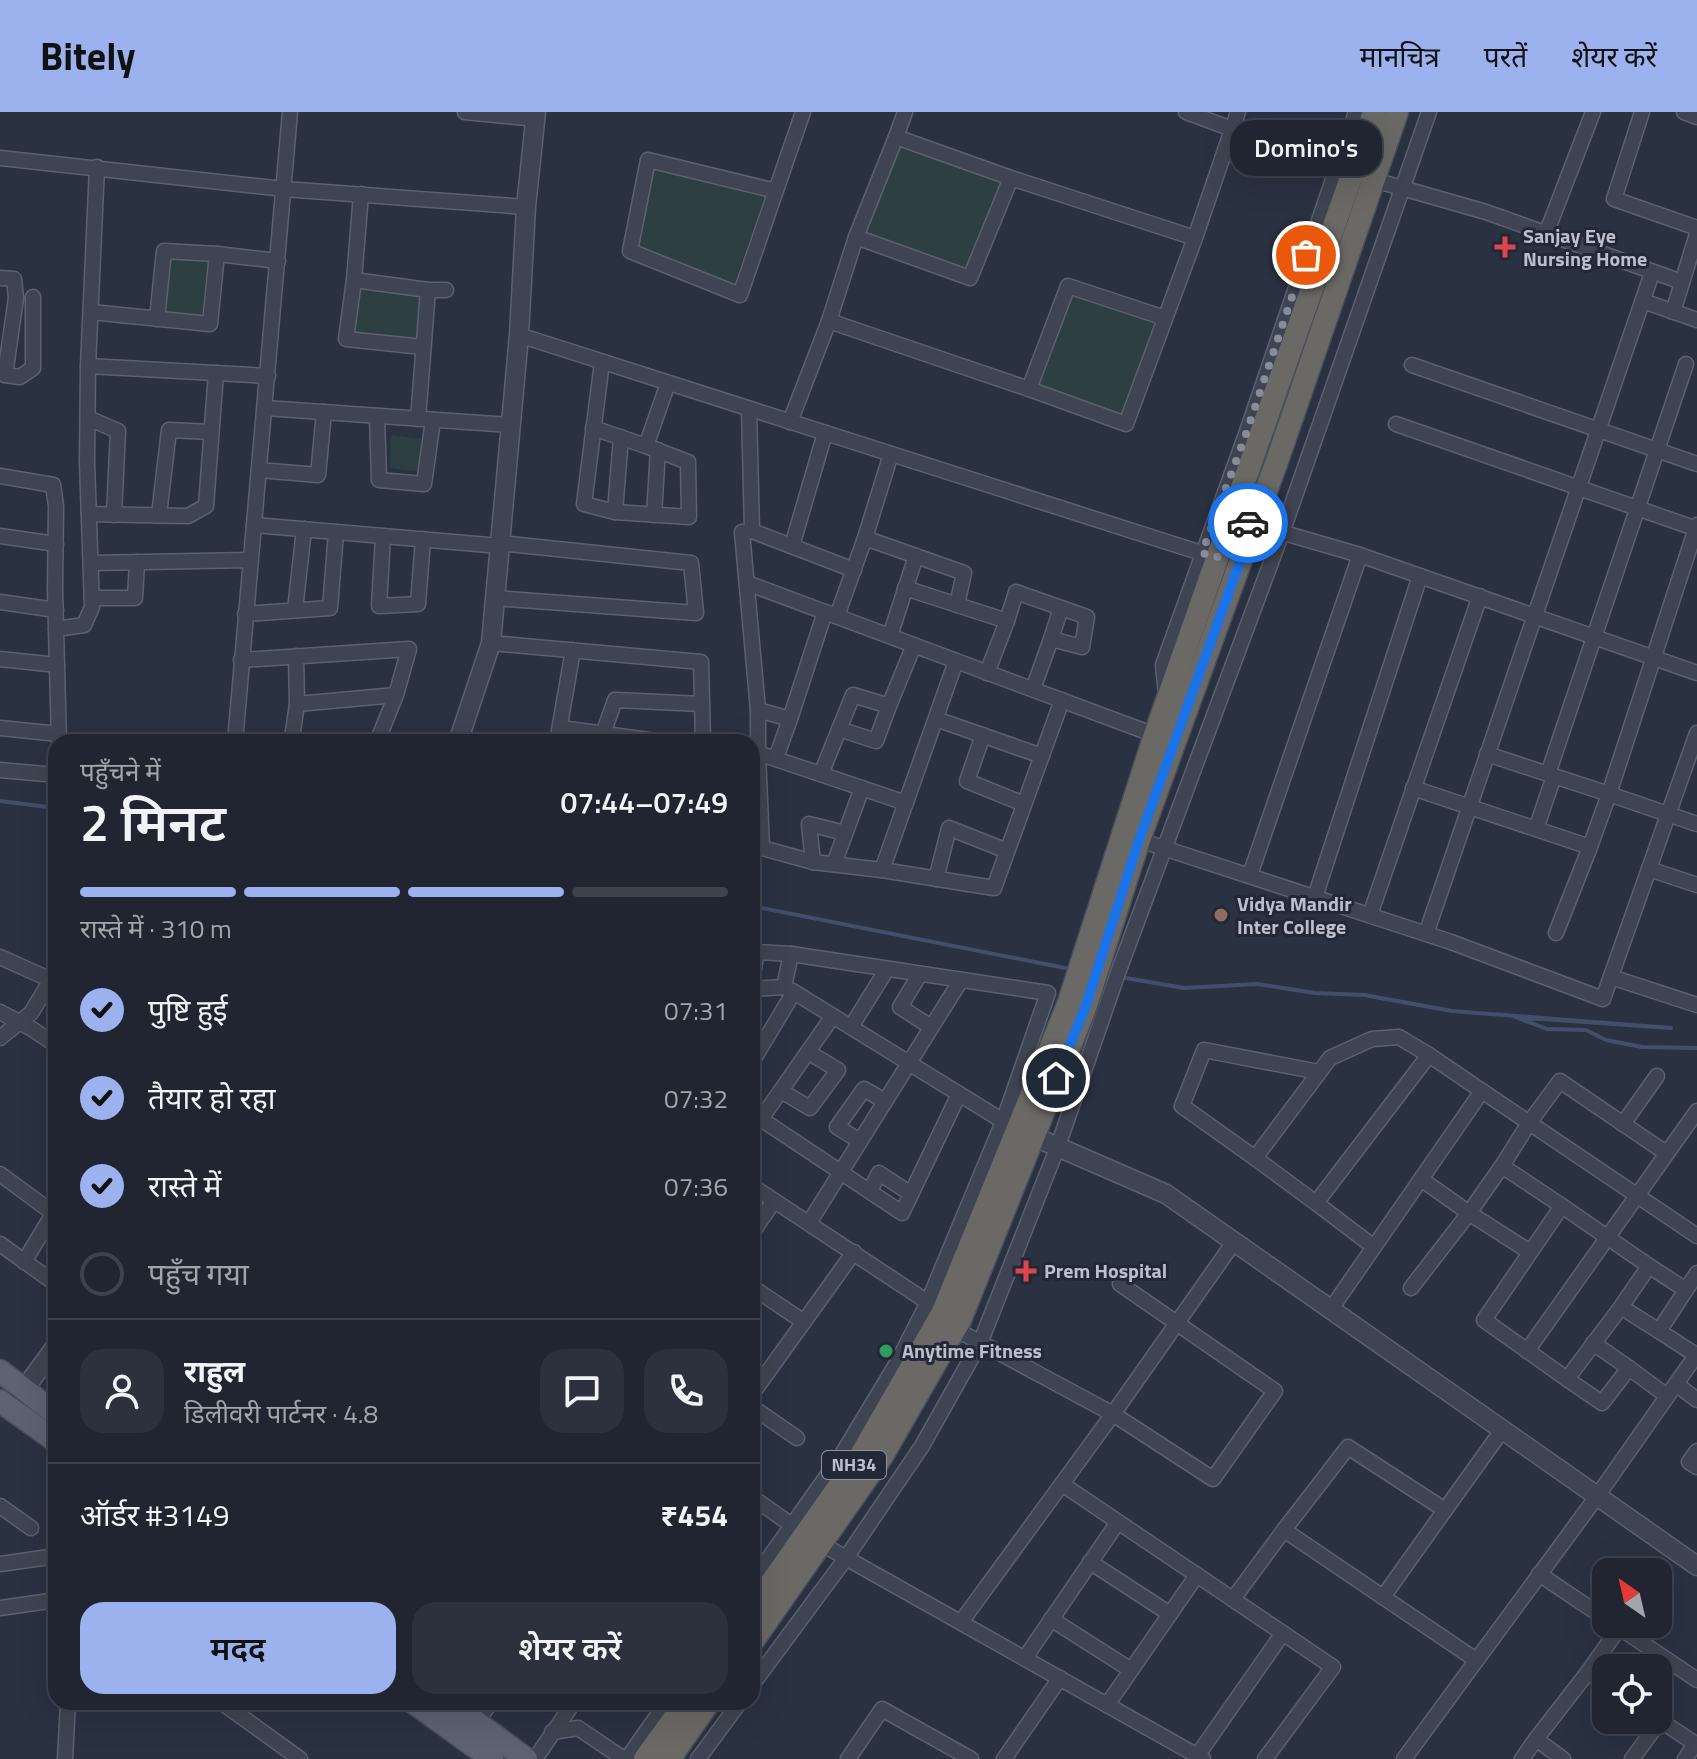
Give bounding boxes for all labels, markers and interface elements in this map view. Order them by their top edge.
text: Bitely [40,27,135,85]
text: मानचित्र [1360,35,1440,78]
text: परतें [1484,35,1527,78]
text: शेयर करें [1571,35,1657,78]
callout: Domino's [1230,119,1382,175]
text: Domino's [1254,128,1358,167]
place label: Sanjay Eye Nursing Home [1523,220,1647,274]
pin [1272,221,1340,289]
icon: bag [1284,233,1328,277]
marker: Sanjay Eye Nursing Home [1494,236,1516,258]
courier [1208,483,1288,563]
icon: car [1226,501,1270,545]
text: पहुँचने में [80,752,161,791]
text: 07:44–07:49 [561,779,728,825]
text: 2 मिनट [80,782,226,861]
place label: Vidya Mandir Inter College [1237,888,1352,942]
marker: Vidya Mandir Inter College [1212,906,1230,924]
text: रास्ते में · 310 m [80,909,232,948]
text: पुष्टि हुई [148,987,228,1033]
icon: check [80,988,124,1032]
text: 07:31 [664,991,728,1030]
pin [1022,1044,1090,1112]
icon: home [1034,1056,1078,1100]
text: तैयार हो रहा [148,1075,275,1121]
icon: check [80,1076,124,1120]
text: 07:32 [664,1079,728,1118]
text: रास्ते में [148,1163,221,1209]
icon: check [80,1164,124,1208]
text: 07:36 [664,1167,728,1206]
text: पहुँच गया [148,1251,249,1297]
place label: Prem Hospital [1044,1255,1167,1286]
marker: Prem Hospital [1015,1260,1037,1282]
place label: Anytime Fitness [902,1335,1042,1366]
marker: Anytime Fitness [877,1342,895,1360]
text: राहुल [184,1348,245,1394]
button: person [80,1349,164,1433]
button: chat [540,1349,624,1433]
button: phone [644,1349,728,1433]
text: डिलीवरी पार्टनर · 4.8 [184,1394,378,1433]
road number: NH34 [822,1451,886,1479]
text: ऑर्डर #3149 [80,1492,230,1538]
text: ₹454 [660,1492,728,1538]
north arrow [1592,1558,1672,1638]
map controls [1592,1558,1672,1734]
button: मदद [80,1602,396,1694]
button: शेयर करें [412,1602,728,1694]
button: locate [1592,1654,1672,1734]

